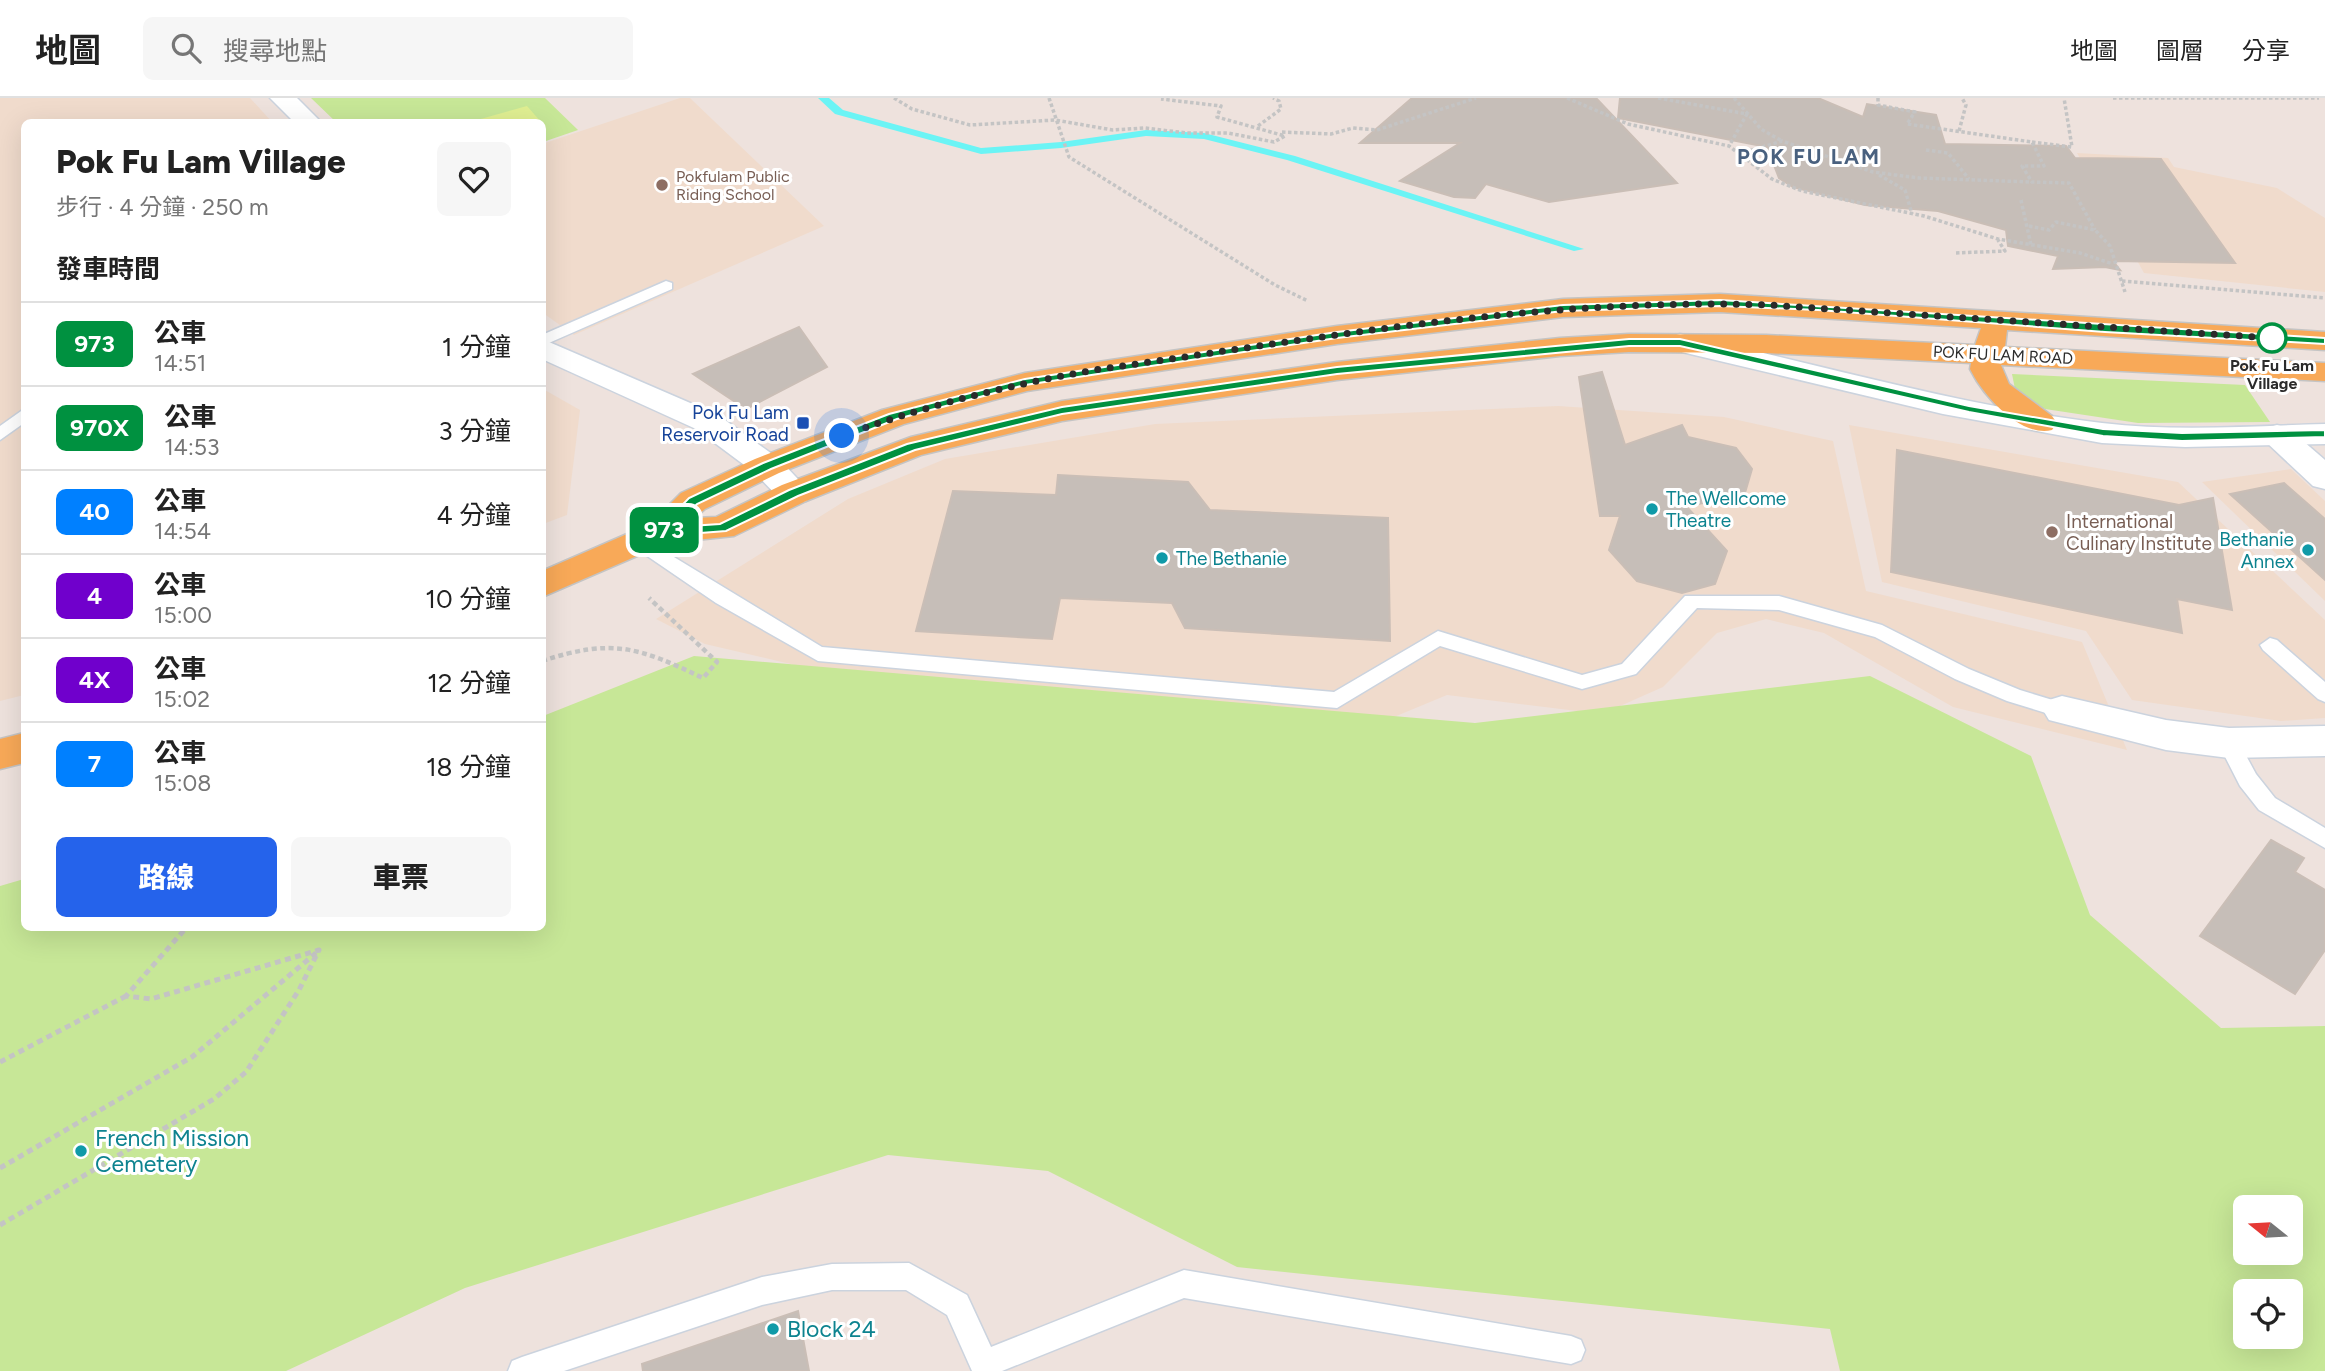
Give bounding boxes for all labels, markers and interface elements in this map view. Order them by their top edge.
search box [143,17,633,80]
icon: search [167,29,205,67]
text: 地圖 [35,31,101,70]
text: 搜尋地點 [223,35,327,67]
text: 地圖 [2070,36,2118,65]
text: 圖層 [2156,36,2204,65]
text: 分享 [2242,36,2290,65]
text: Pok Fu Lam Village [56,142,346,181]
button: heart [437,142,511,216]
district label: POK FU LAM [1737,144,1881,169]
place label: Pokfulam Public Riding School [676,167,790,204]
marker: Pokfulam Public Riding School [654,177,670,193]
text: 步行 · 4 分鐘 · 250 m [56,193,268,221]
text: 發車時間 [56,253,160,285]
text: 公車 [154,317,206,349]
marker: Pok Fu Lam Village [2257,323,2287,353]
text: 973 [74,329,115,358]
text: 1 分鐘 [442,331,511,363]
street label: POK FU LAM ROAD [1932,342,2074,368]
text: 14:51 [154,349,206,377]
place label: Pok Fu Lam Village [2230,356,2314,393]
text: 公車 [164,401,216,433]
place label: Pok Fu Lam Reservoir Road [661,401,789,446]
text: 970X [70,413,129,442]
text: 3 分鐘 [438,415,511,447]
marker: Pok Fu Lam Reservoir Road [795,415,811,431]
your location [824,418,859,453]
text: 14:53 [164,433,219,461]
text: 公車 [154,485,206,517]
place label: The Wellcome Theatre [1666,487,1786,532]
text: 40 [79,497,110,526]
text: 4 分鐘 [436,499,511,531]
marker: The Wellcome Theatre [1644,501,1660,517]
line badge: 973 [624,507,704,553]
place label: International Culinary Institute [2066,510,2212,555]
text: 973 [644,515,684,544]
text: 14:54 [154,517,211,545]
marker: International Culinary Institute [2044,524,2060,540]
place label: Bethanie Annex [2219,528,2294,573]
marker: Bethanie Annex [2300,542,2316,558]
place label: The Bethanie [1176,547,1287,570]
marker: The Bethanie [1154,550,1170,566]
text: 公車 [154,569,206,601]
text: 4 [87,581,102,610]
text: 10 分鐘 [425,583,511,615]
text: 15:00 [154,601,212,629]
text: 公車 [154,653,206,685]
text: 4X [79,665,110,694]
text: 12 分鐘 [427,667,511,699]
text: 15:02 [154,685,210,713]
text: 公車 [154,737,206,769]
text: 7 [88,749,101,778]
text: 18 分鐘 [426,751,511,783]
text: 15:08 [154,769,211,797]
button: 路線 [56,837,277,917]
button: 車票 [291,837,511,917]
place label: French Mission Cemetery [95,1124,249,1178]
marker: French Mission Cemetery [73,1143,89,1159]
north arrow [2233,1195,2303,1265]
map controls [2233,1195,2303,1349]
button: locate [2233,1279,2303,1349]
place label: Block 24 [787,1315,876,1343]
marker: Block 24 [765,1321,781,1337]

